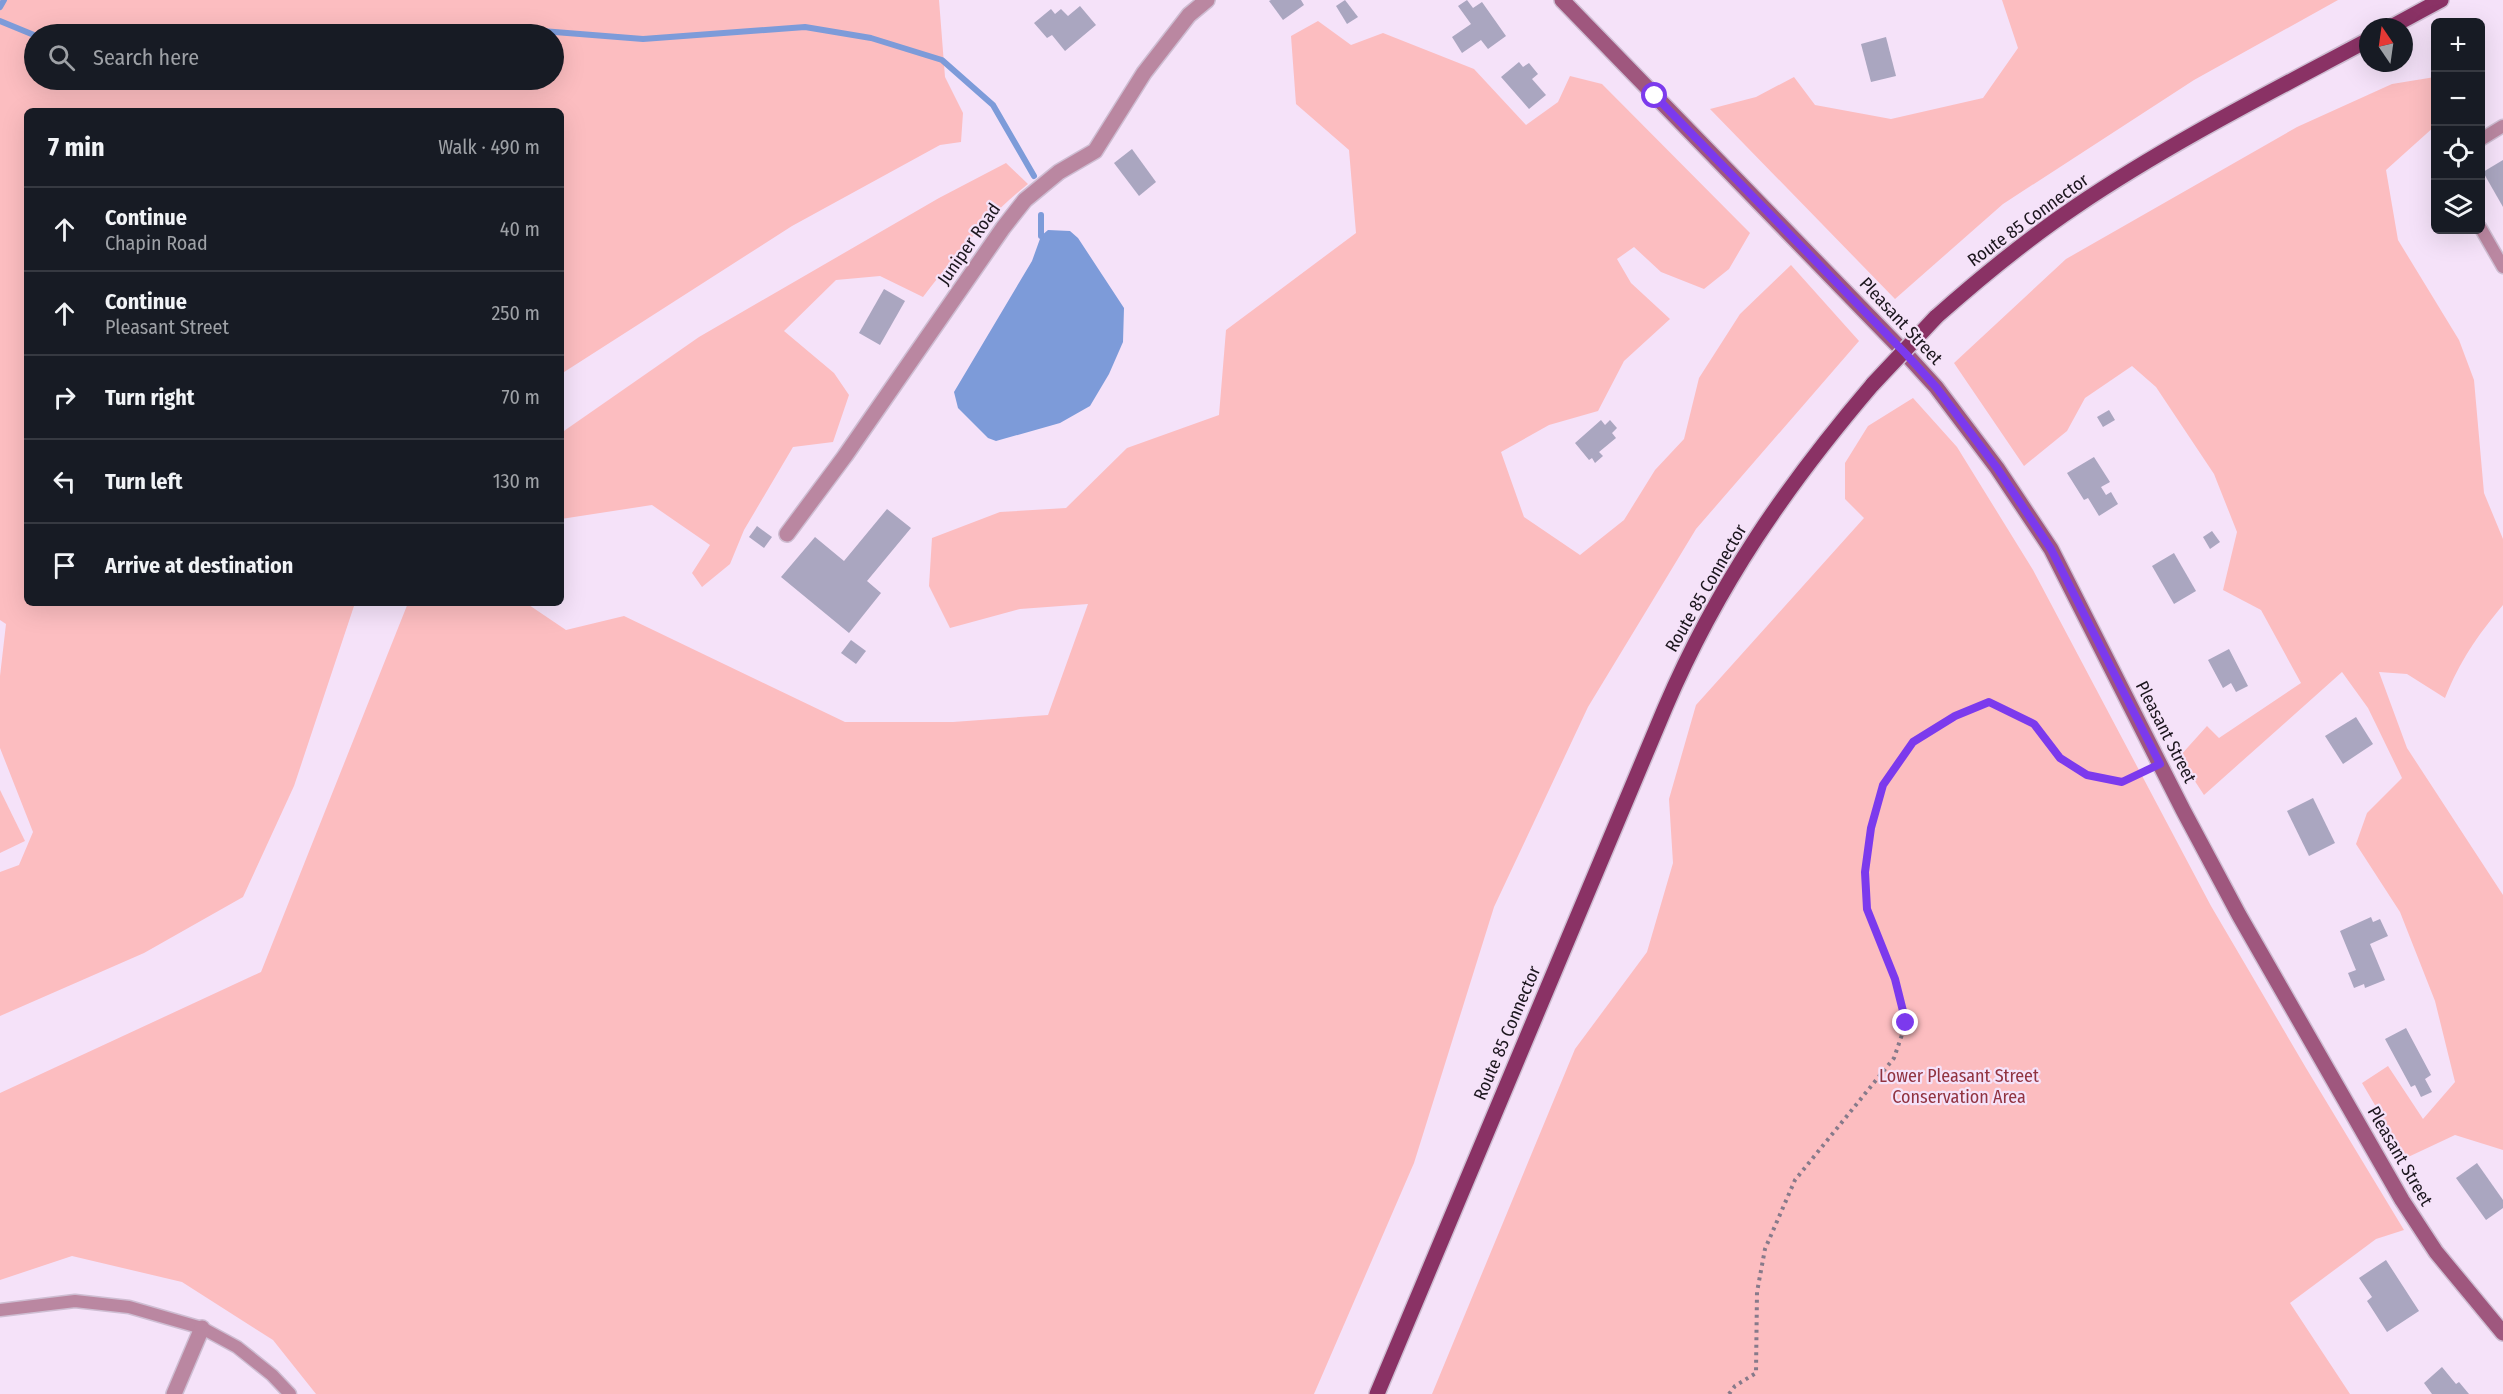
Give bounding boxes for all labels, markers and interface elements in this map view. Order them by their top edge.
north arrow [2359,18,2413,72]
map controls [2431,18,2485,234]
button: + [2431,18,2485,72]
search box [24,24,564,90]
icon: search [45,41,78,74]
text: Search here [93,44,199,71]
button: − [2431,72,2485,126]
route start [1641,82,1667,108]
button: locate [2431,126,2485,180]
text: 7 min [48,132,105,163]
text: Walk · 490 m [438,135,540,159]
street label: Route 85 Connector [1963,168,2093,271]
button: layers [2431,180,2485,234]
street label: Juniper Road [933,199,1005,289]
text: Continue [105,204,187,231]
icon: ahead [48,213,81,246]
text: 40 m [500,217,540,241]
text: Chapin Road [105,231,208,255]
street label: Pleasant Street [1855,273,1947,369]
text: Continue [105,288,187,315]
icon: ahead [48,297,81,330]
text: 250 m [492,301,540,325]
text: Pleasant Street [105,315,229,339]
icon: right [48,381,81,414]
text: Turn right [105,384,194,411]
text: 70 m [502,385,540,409]
icon: left [48,465,81,498]
text: Turn left [105,468,183,495]
text: 130 m [493,469,540,493]
street label: Route 85 Connector [1661,520,1752,656]
icon: arrive [48,549,81,582]
text: Arrive at destination [105,552,293,579]
street label: Pleasant Street [2131,677,2201,787]
street label: Route 85 Connector [1469,962,1546,1104]
route end [1892,1009,1918,1035]
park label: Lower Pleasant Street Conservation Area [1879,1065,2039,1108]
street label: Pleasant Street [2363,1102,2437,1210]

